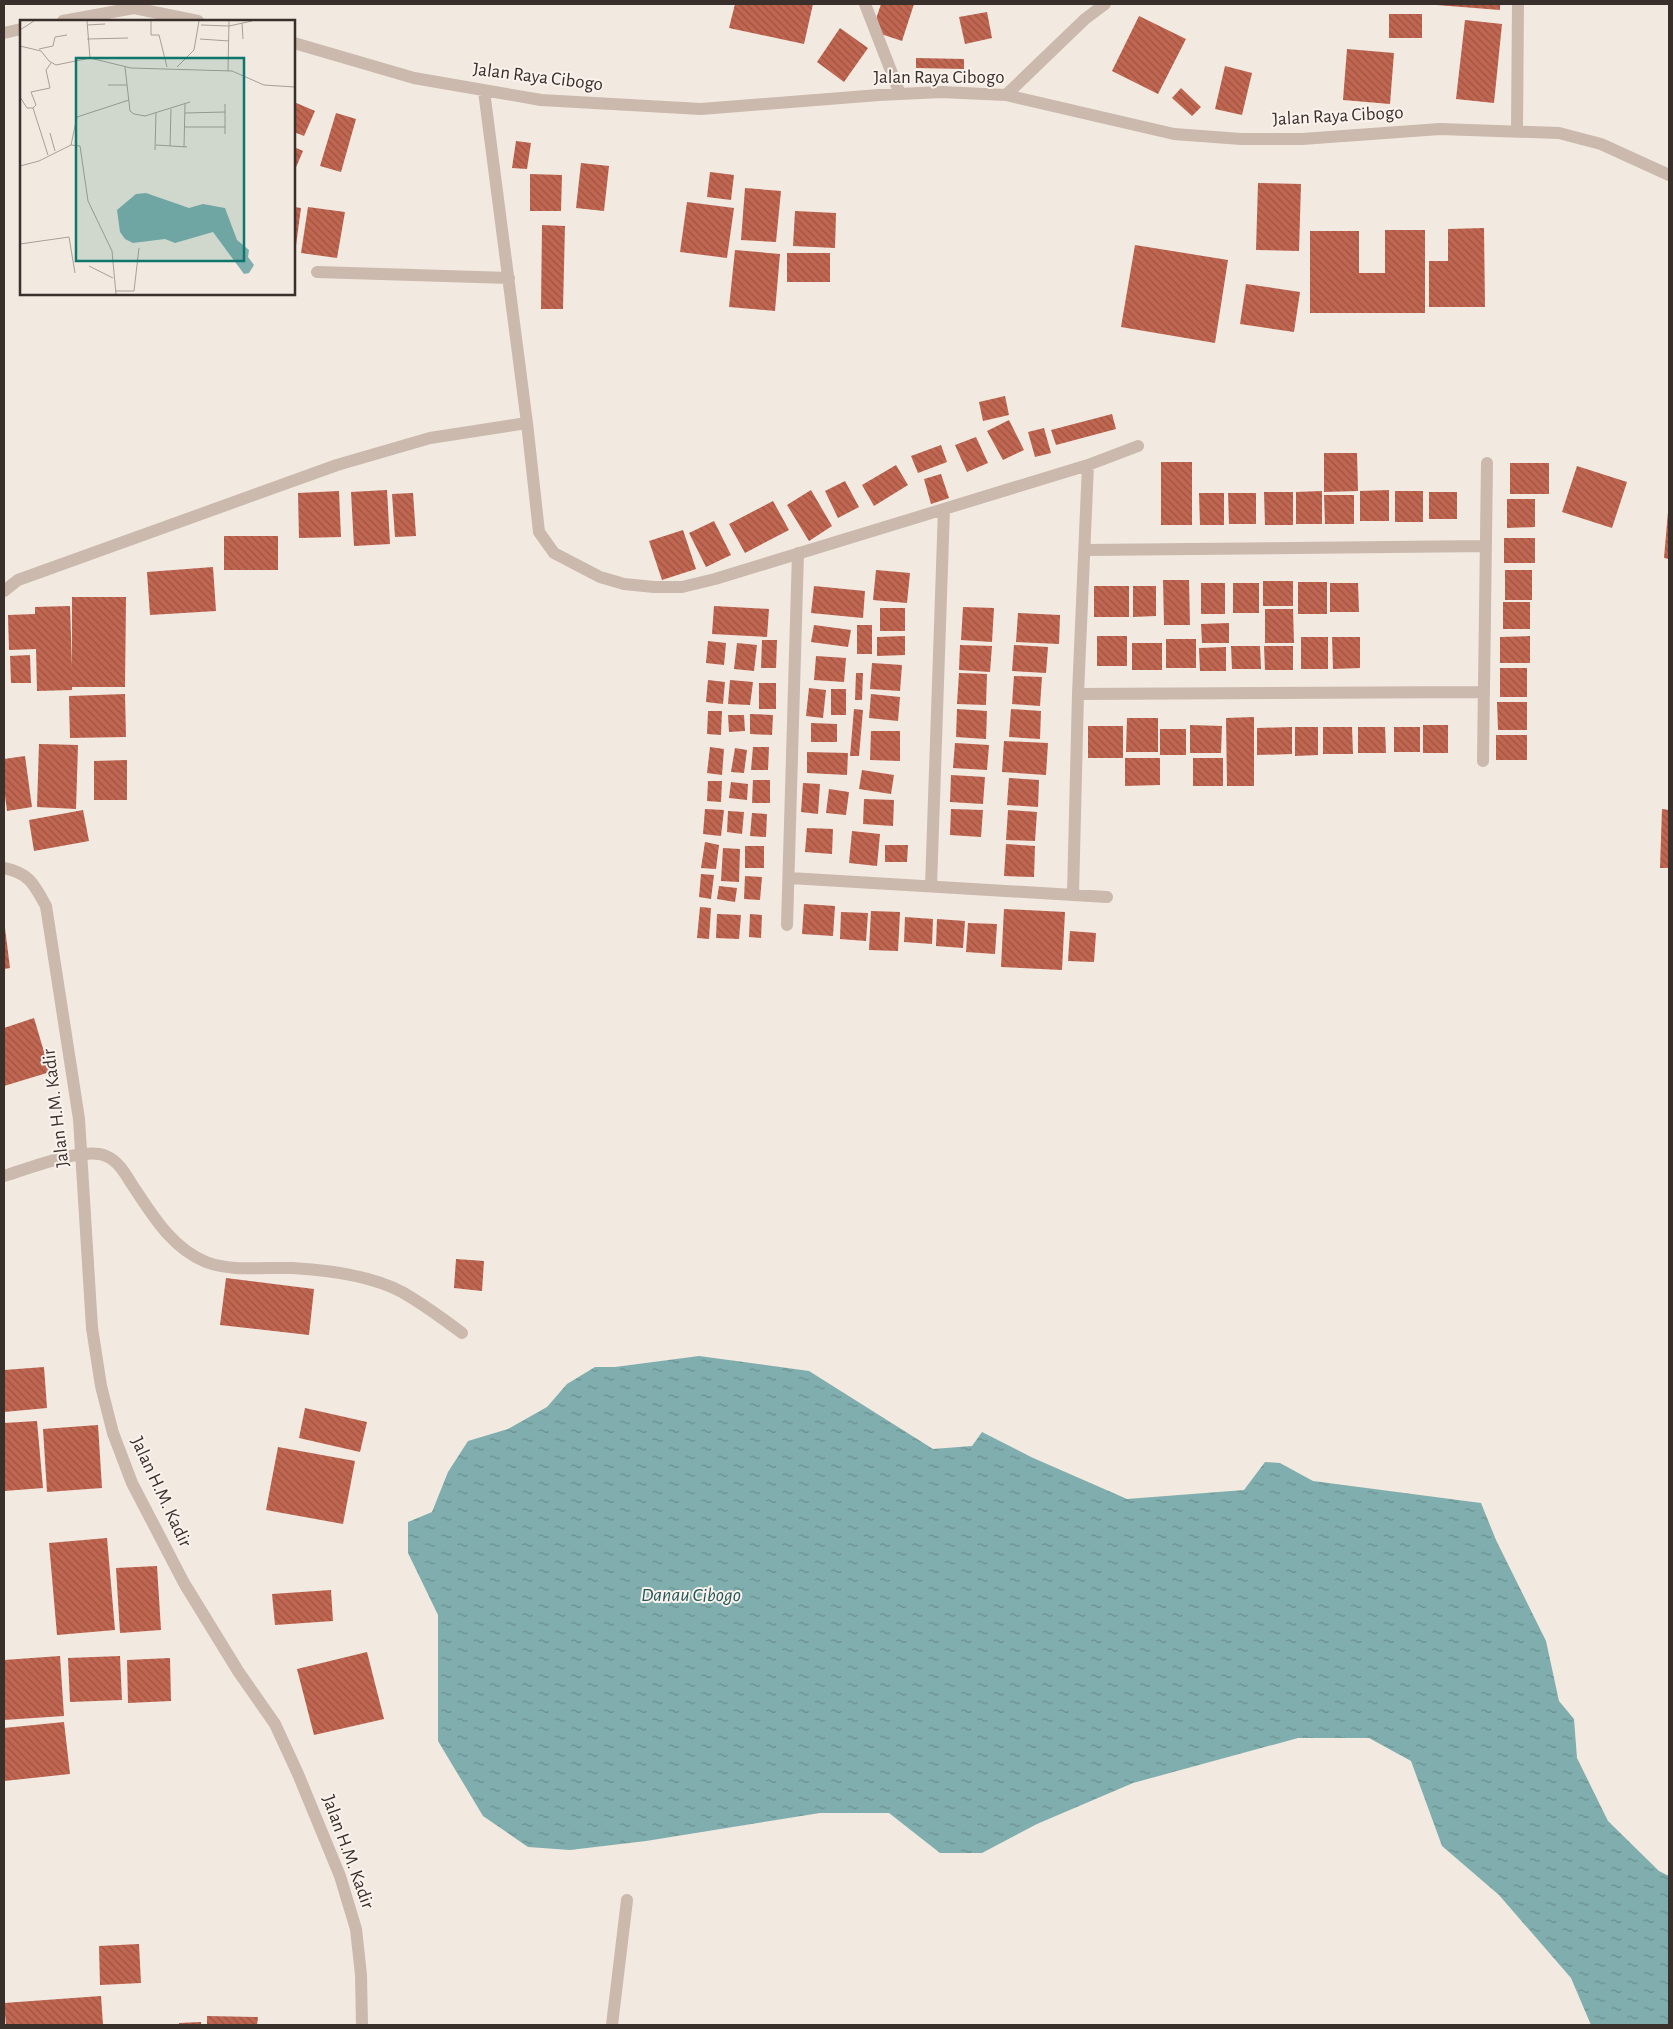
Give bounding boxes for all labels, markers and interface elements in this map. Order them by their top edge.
inset map [20,20,295,295]
street label: Jalan Raya Cibogo [472,60,604,94]
street label: Jalan Raya Cibogo [873,68,1005,87]
street label: Jalan Raya Cibogo [1272,103,1404,129]
street label: Jalan H.M. Kadir [39,1048,73,1168]
street label: Jalan H.M. Kadir [127,1434,195,1550]
water label: Danau Cibogo [641,1585,741,1605]
street label: Jalan H.M. Kadir [319,1793,377,1911]

